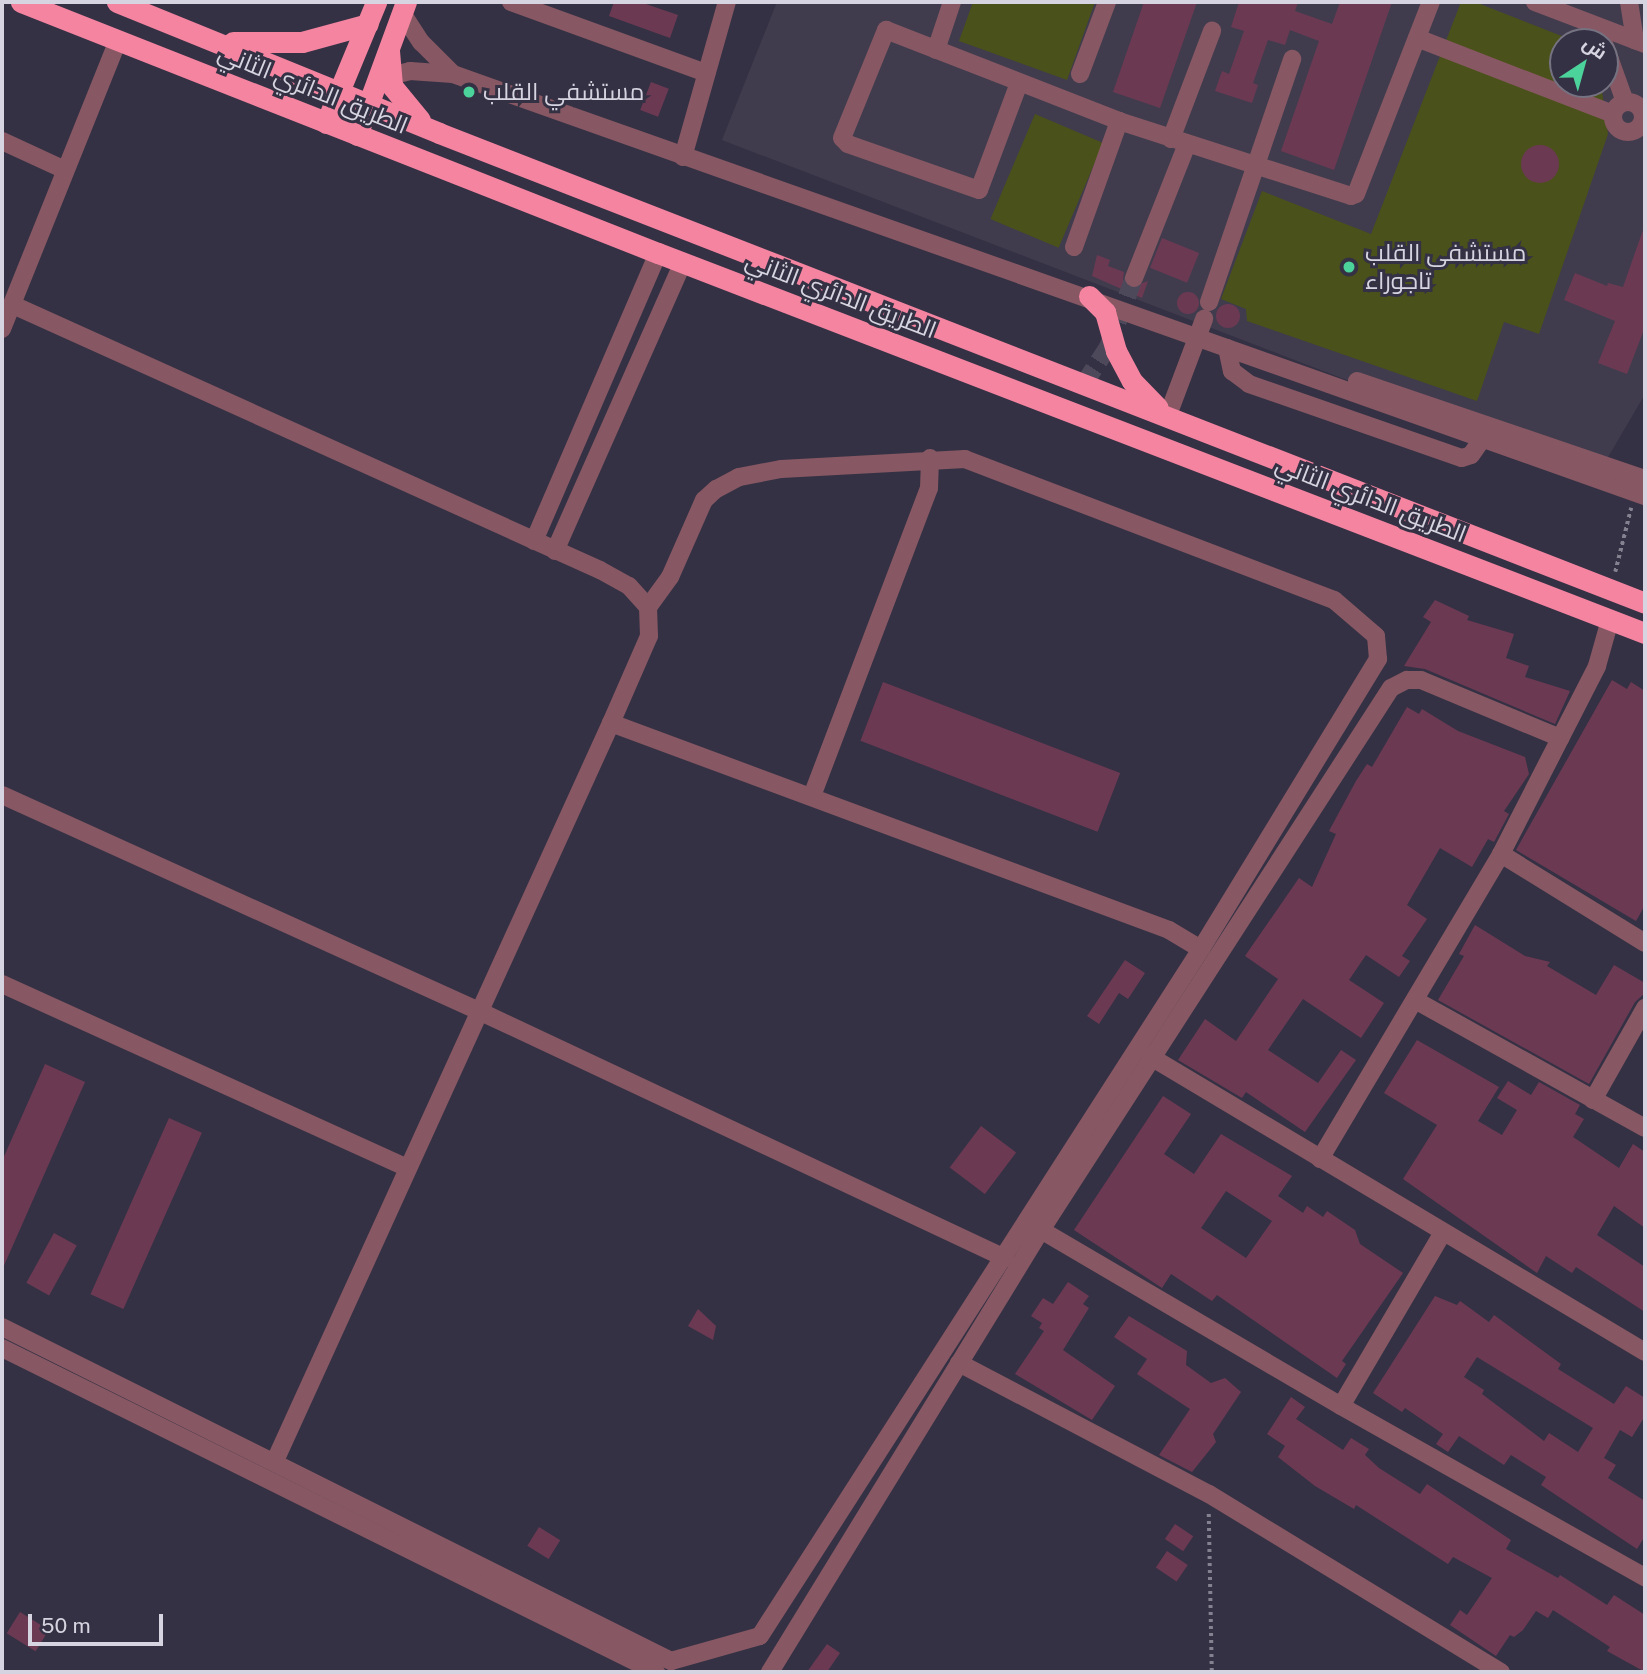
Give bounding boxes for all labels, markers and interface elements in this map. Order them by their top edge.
north arrow [1549,28,1619,98]
text: ش [1579,32,1611,64]
street label: الطريق الدائري الثاني [214,38,412,140]
place label: مستشفي القلب [483,78,644,106]
marker: مستشفي القلب [461,84,477,100]
place label: مستشفى القلب تاجوراء [1365,239,1526,295]
street label: الطريق الدائري الثاني [742,245,940,345]
marker: مستشفى القلب تاجوراء [1339,257,1359,277]
street label: الطريق الدائري الثاني [1272,449,1470,549]
scale bar [32,1600,166,1644]
text: 50 m [41,1613,91,1638]

